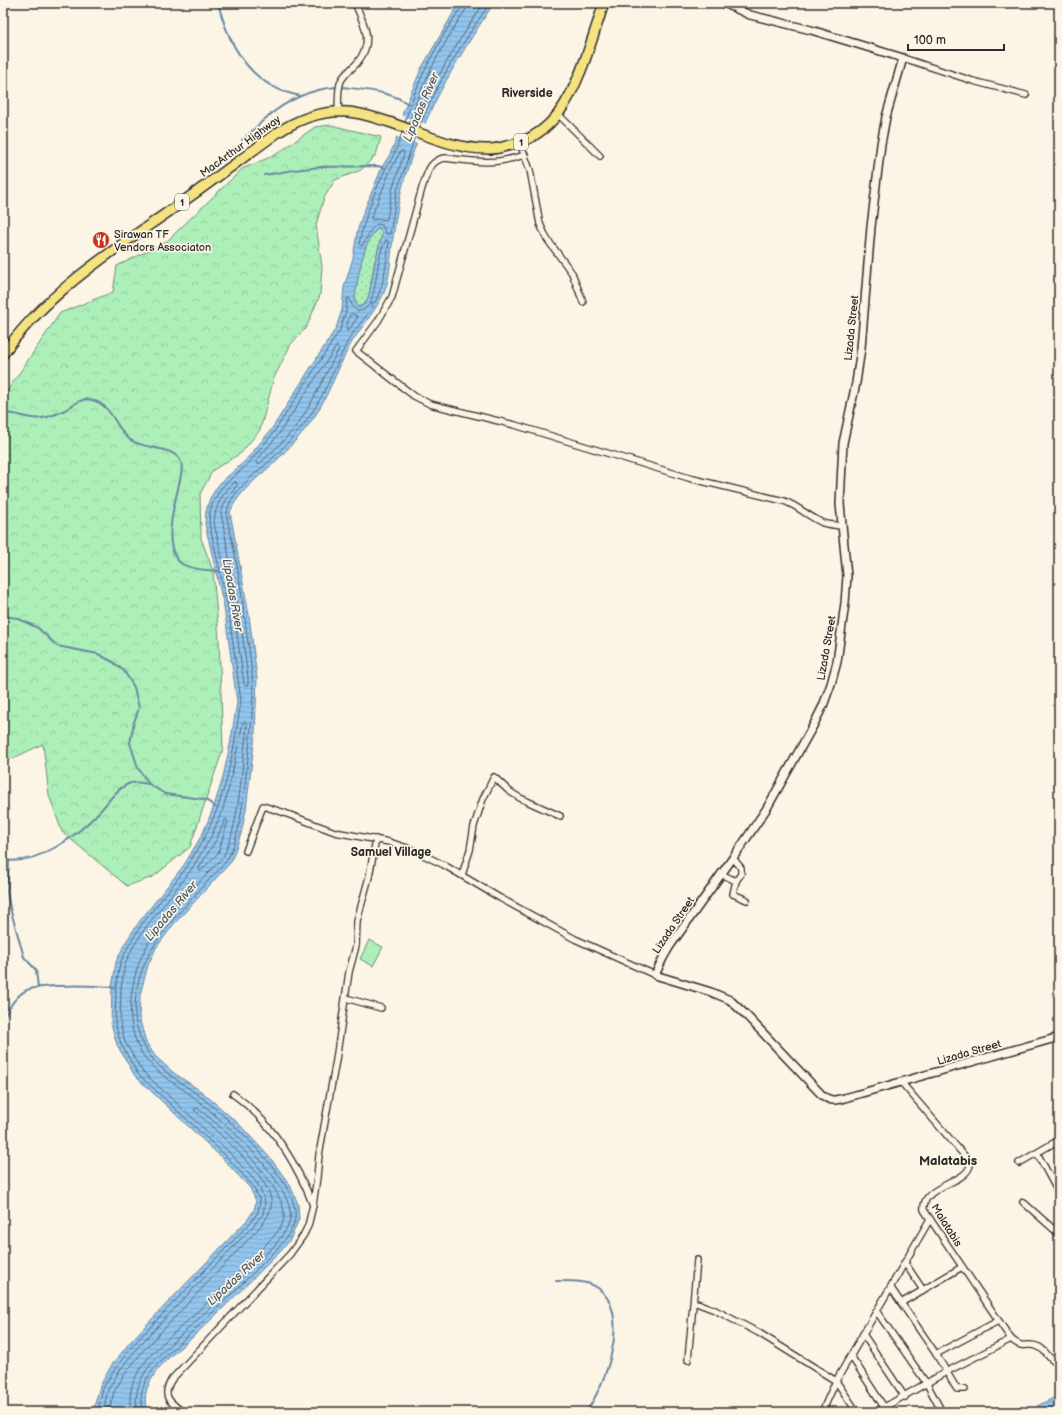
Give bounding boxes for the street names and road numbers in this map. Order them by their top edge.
street label: MacArthur Highway [198,113,283,180]
road number: 1 [514,134,528,150]
road number: 1 [175,194,189,210]
street label: Lizada Street [842,294,861,361]
street label: Lizada Street [814,614,839,682]
street label: Lizada Street [650,894,698,956]
street label: Lizada Street [936,1037,1003,1068]
street label: Malatabis [928,1202,965,1249]

